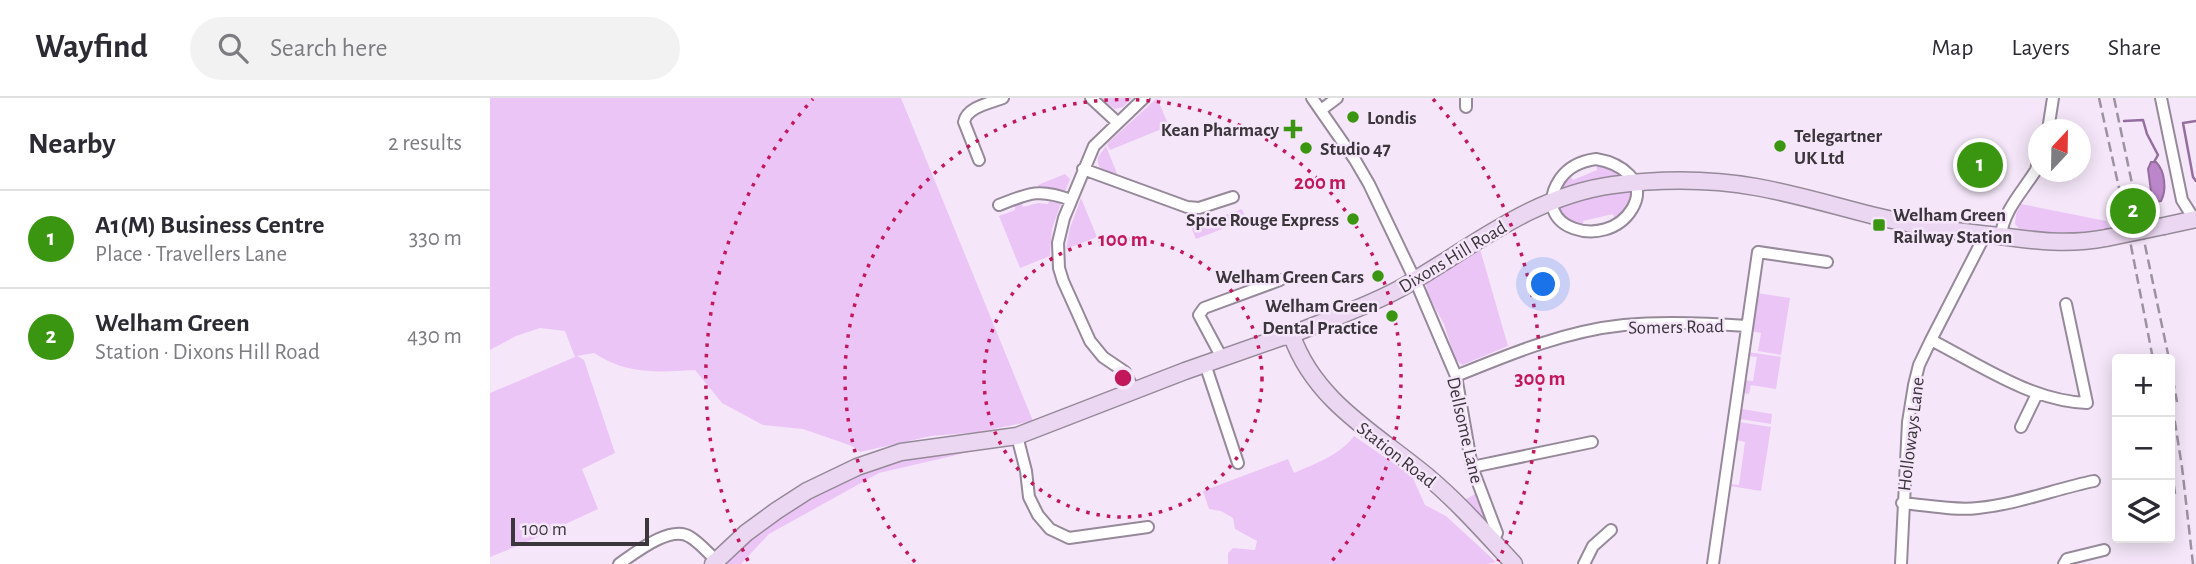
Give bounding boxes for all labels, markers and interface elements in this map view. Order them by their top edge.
search box [190,17,680,80]
icon: search [214,29,252,67]
text: Wayfind [35,31,148,64]
text: Search here [270,35,387,61]
text: Map [1931,36,1973,60]
text: Layers [2011,36,2070,60]
text: Share [2108,36,2161,60]
marker: Londis [1345,109,1361,125]
place label: Londis [1367,109,1417,128]
north arrow [2028,119,2091,182]
place label: Kean Pharmacy [1161,121,1279,140]
marker: Kean Pharmacy [1285,121,1301,137]
place label: Telegartner UK Ltd [1794,127,1882,168]
text: Nearby [28,129,116,159]
text: 2 results [388,132,462,155]
marker: Telegartner UK Ltd [1772,138,1788,154]
pin: 1 [1957,139,2003,191]
marker: Studio 47 [1298,140,1314,156]
place label: Studio 47 [1320,140,1391,159]
text: 200 m [1294,172,1346,193]
pin: 2 [2110,185,2156,237]
place label: Welham Green Railway Station [1893,206,2012,247]
place label: Spice Rouge Express [1186,211,1339,230]
marker: Spice Rouge Express [1345,211,1361,227]
text: A1(M) Business Centre [95,212,325,238]
marker: Welham Green Railway Station [1871,217,1887,233]
street label: Dixons Hill Road [1396,218,1510,297]
text: 1 [47,227,55,250]
text: 330 m [409,227,462,250]
text: 100 m [1098,229,1148,250]
text: Place · Travellers Lane [95,243,287,266]
your location [1526,267,1560,301]
place label: Welham Green Cars [1215,268,1364,287]
marker: Welham Green Cars [1370,268,1386,284]
place label: Welham Green Dental Practice [1262,297,1378,338]
marker: Welham Green Dental Practice [1384,308,1400,324]
text: Welham Green [95,310,250,336]
street label: Somers Road [1628,317,1724,338]
text: 2 [46,325,56,348]
text: 430 m [407,325,462,348]
text: Station · Dixons Hill Road [95,341,320,364]
map controls [2112,354,2175,543]
button: + [2112,354,2175,417]
centre of rings [1111,366,1135,390]
text: 300 m [1514,368,1566,389]
street label: Dellsome Lane [1443,375,1486,485]
street label: Holloways Lane [1895,376,1928,492]
button: − [2112,417,2175,480]
street label: Station Road [1353,419,1439,492]
button: layers [2112,480,2175,543]
scale bar [511,515,649,547]
text: 100 m [522,520,567,539]

